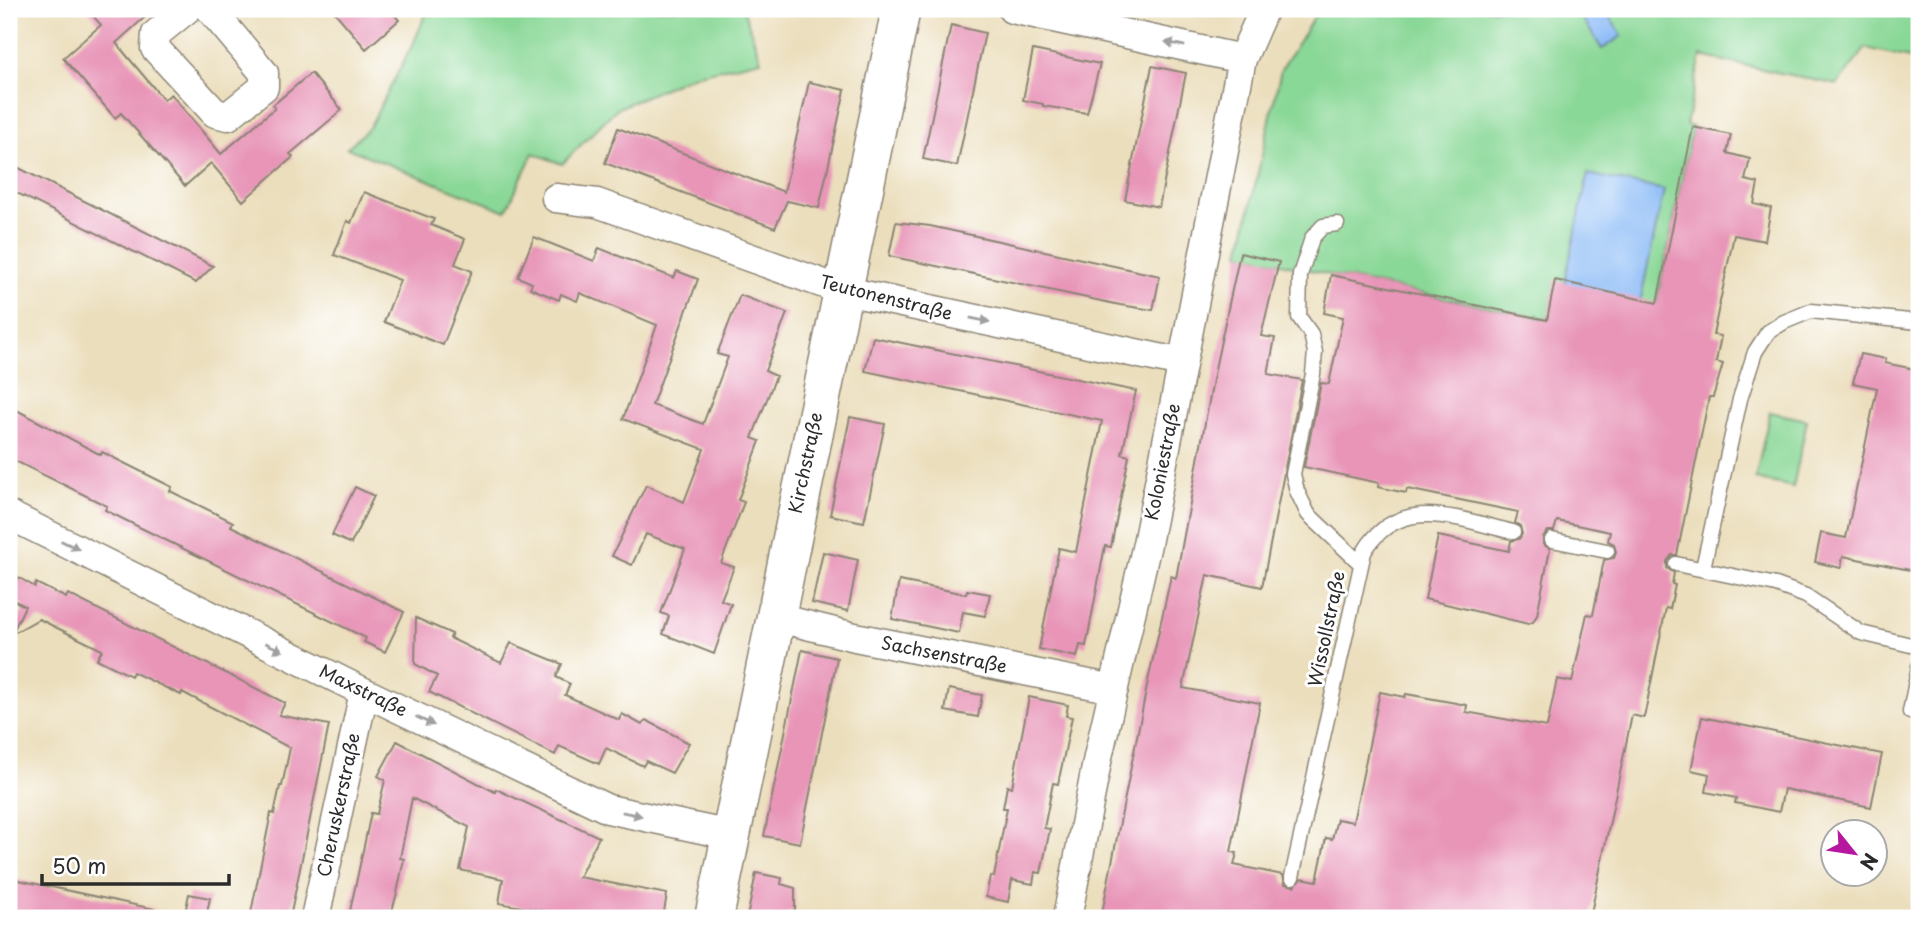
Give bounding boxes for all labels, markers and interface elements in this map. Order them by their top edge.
one-way arrow [1164,39,1186,50]
street label: Teutonenstraße [817,267,955,326]
one-way arrow [969,315,991,326]
street label: Koloniestraße [1137,401,1186,523]
street label: Kirchstraße [781,410,828,516]
one-way arrow [60,540,80,551]
street label: Wissollstraße [1300,568,1351,689]
street label: Sachsenstraße [879,628,1009,679]
one-way arrow [264,640,284,652]
street label: Maxstraße [315,657,412,723]
one-way arrow [415,715,435,727]
street label: Cheruskerstraße [309,730,366,879]
one-way arrow [621,809,643,820]
north arrow [1820,818,1890,888]
scale bar [42,843,229,887]
text: N [1854,848,1885,876]
text: 50 m [52,849,106,881]

